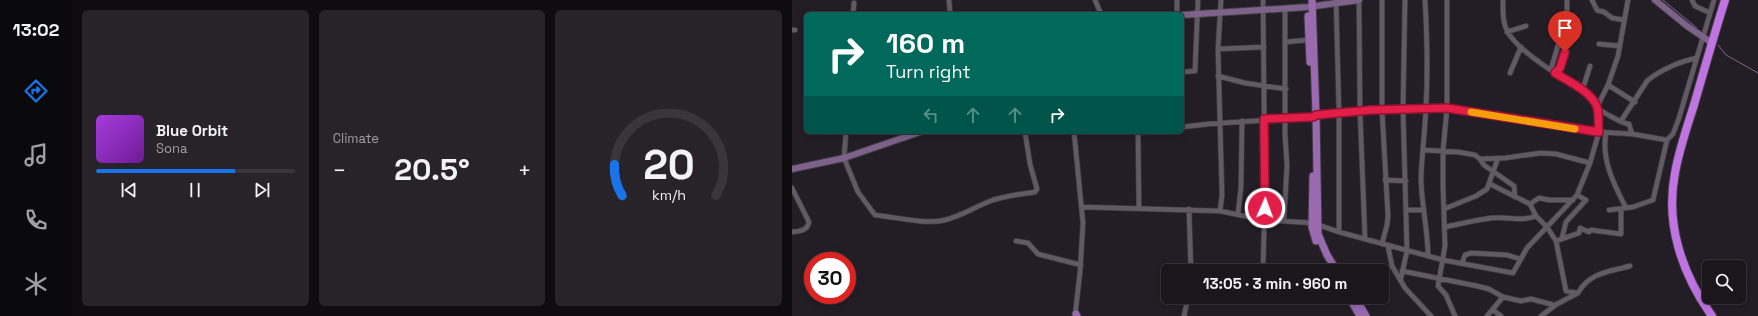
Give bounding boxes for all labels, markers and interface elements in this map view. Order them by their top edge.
pin [1548,11,1582,52]
icon: arrive [1554,17,1576,39]
text: 13:02 [13,18,59,41]
text: 160 m [886,25,965,61]
icon: right [820,28,872,80]
text: Turn right [886,60,970,83]
icon: directions [22,77,50,105]
icon: left [920,104,942,126]
icon: ahead [962,104,984,126]
icon: ahead [1004,104,1026,126]
icon: right [1046,104,1068,126]
text: Blue Orbit [156,121,228,140]
text: Climate [333,130,379,147]
text: 20 [643,138,694,191]
text: Sona [156,140,187,157]
icon: music [22,141,50,169]
text: 20.5° [394,150,470,189]
text: − [333,156,346,184]
text: + [518,156,531,184]
icon: previous [118,179,140,201]
icon: pause [184,179,206,201]
icon: next [251,179,273,201]
text: km/h [652,186,686,204]
position arrow [1244,187,1286,229]
icon: phone [22,206,50,234]
speed limit sign: 30 [804,252,856,304]
map controls [1702,260,1746,304]
button: search [1702,260,1746,304]
icon: climate [22,270,50,298]
text: 13:05 · 3 min · 960 m [1203,274,1347,293]

